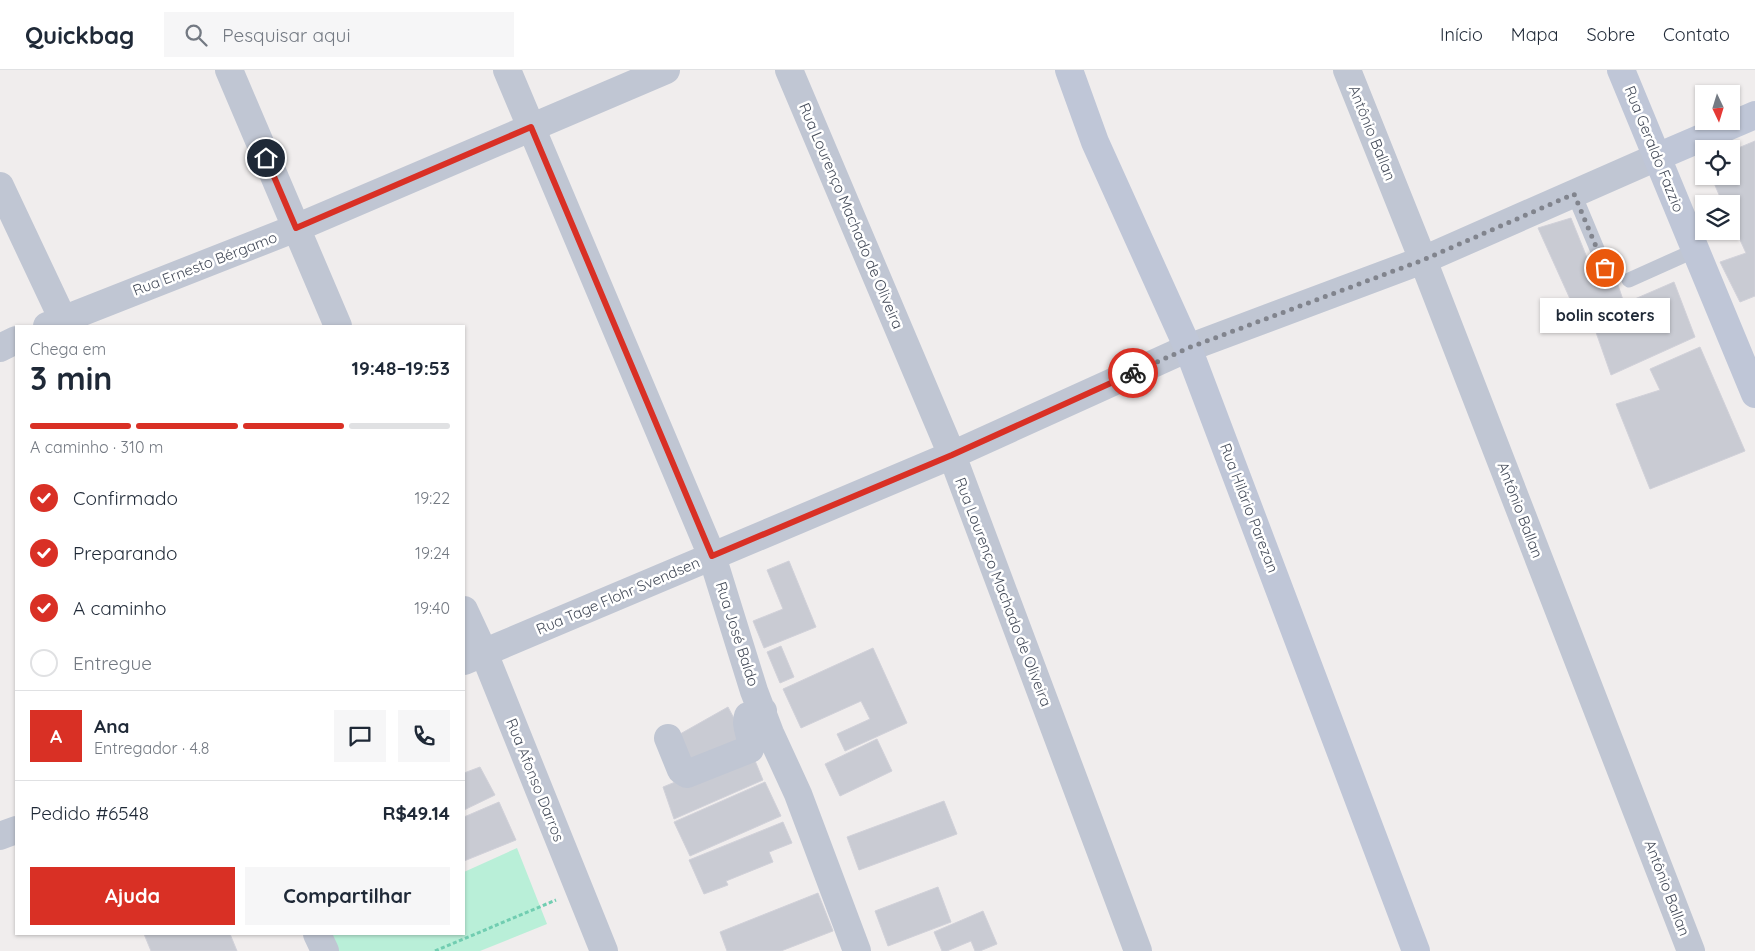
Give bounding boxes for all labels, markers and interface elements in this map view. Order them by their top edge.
search box [164,12,514,57]
text: Quickbag [25,20,134,50]
icon: search [182,21,210,49]
text: Pesquisar aqui [222,23,351,47]
text: Início [1440,23,1483,46]
text: Mapa [1511,23,1558,46]
text: Sobre [1586,23,1635,46]
text: Contato [1663,23,1730,46]
street label: Antônio Ballan [1345,82,1400,183]
street label: Rua Geraldo Fazzio [1620,83,1688,215]
north arrow [1695,85,1740,130]
map controls [1695,85,1740,240]
street label: Rua Lourenço Machado de Oliveira [795,100,908,332]
pin [245,137,287,179]
button: locate [1695,140,1740,185]
icon: home [252,144,280,172]
button: layers [1695,195,1740,240]
street label: Rua Ernesto Bérgamo [130,227,280,300]
pin [1584,247,1626,289]
icon: bag [1591,254,1619,282]
callout: bolin scoters [1540,298,1670,333]
text: bolin scoters [1556,305,1654,325]
text: Chega em [30,339,106,359]
courier [1108,348,1158,398]
text: 19:48–19:53 [351,356,450,380]
text: 3 min [30,358,112,398]
icon: bike [1119,359,1147,387]
text: A caminho · 310 m [30,437,163,457]
street label: Rua Hilário Parezan [1216,440,1283,575]
street label: Antônio Ballan [1493,459,1547,560]
street label: Rua Lourenço Machado de Oliveira [951,475,1056,709]
icon: check [30,484,58,512]
text: Confirmado [73,486,178,510]
text: 19:22 [414,488,450,508]
icon: check [30,539,58,567]
text: Preparando [73,541,178,565]
text: 19:24 [415,543,450,563]
street label: Rua Tage Flohr Svendsen [533,552,702,639]
street label: Rua José Baldo [712,579,763,689]
icon: check [30,594,58,622]
text: A caminho [73,596,166,620]
text: 19:40 [414,598,450,618]
text: Entregue [73,651,152,675]
button: chat [334,710,386,762]
button: phone [398,710,450,762]
text: Ana [94,714,129,738]
street label: Rua Afonso Darros [502,715,569,844]
text: A [50,724,62,748]
text: Entregador · 4.8 [94,738,209,758]
text: Pedido #6548 [30,801,149,825]
text: R$49.14 [382,801,450,825]
street label: Antônio Ballan [1640,837,1694,938]
button: Ajuda [30,867,235,925]
button: Compartilhar [245,867,450,925]

